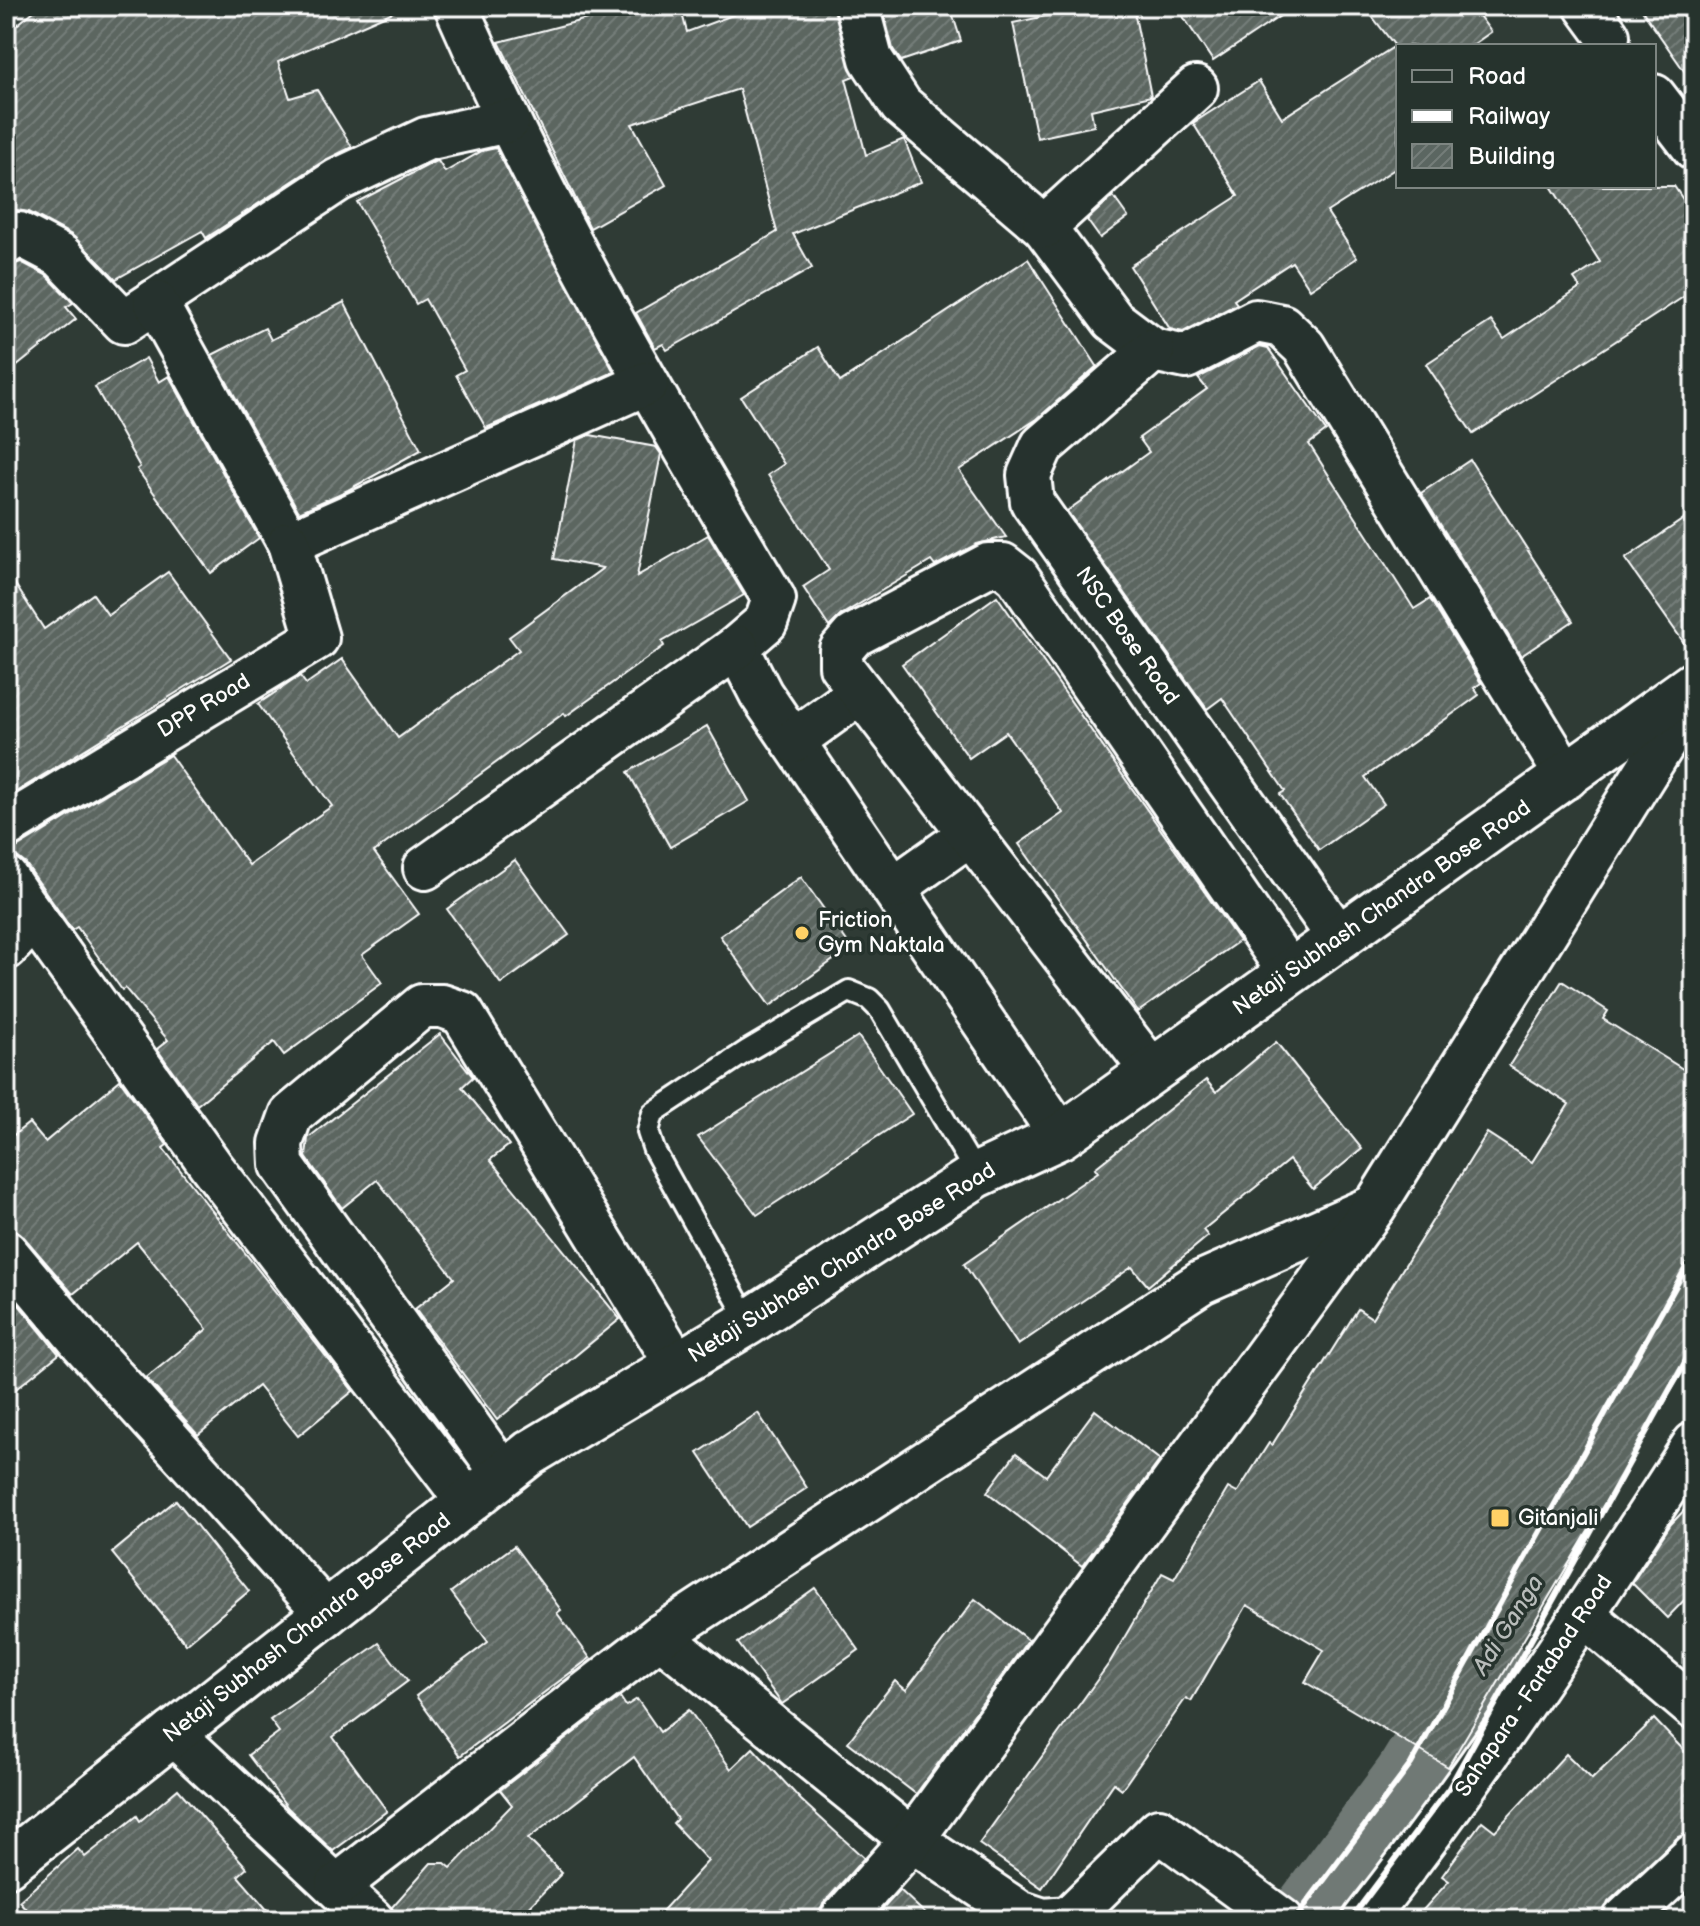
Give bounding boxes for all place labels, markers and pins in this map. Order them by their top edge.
place label: Friction Gym Naktala [818,907,945,959]
marker: Friction Gym Naktala [793,924,811,942]
place label: Gitanjali [1518,1505,1598,1532]
marker: Gitanjali [1489,1507,1511,1529]

